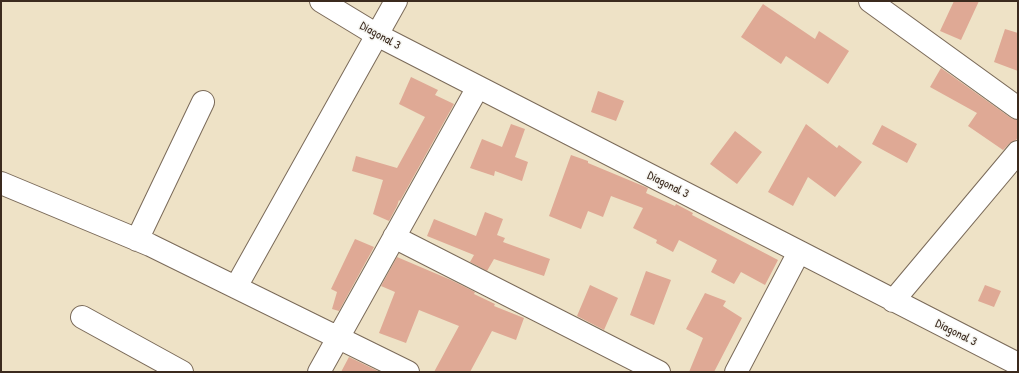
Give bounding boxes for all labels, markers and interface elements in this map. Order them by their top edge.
street label: Diagonal 3 [357,19,403,53]
street label: Diagonal 3 [645,168,691,202]
street label: Diagonal 3 [933,316,979,350]

